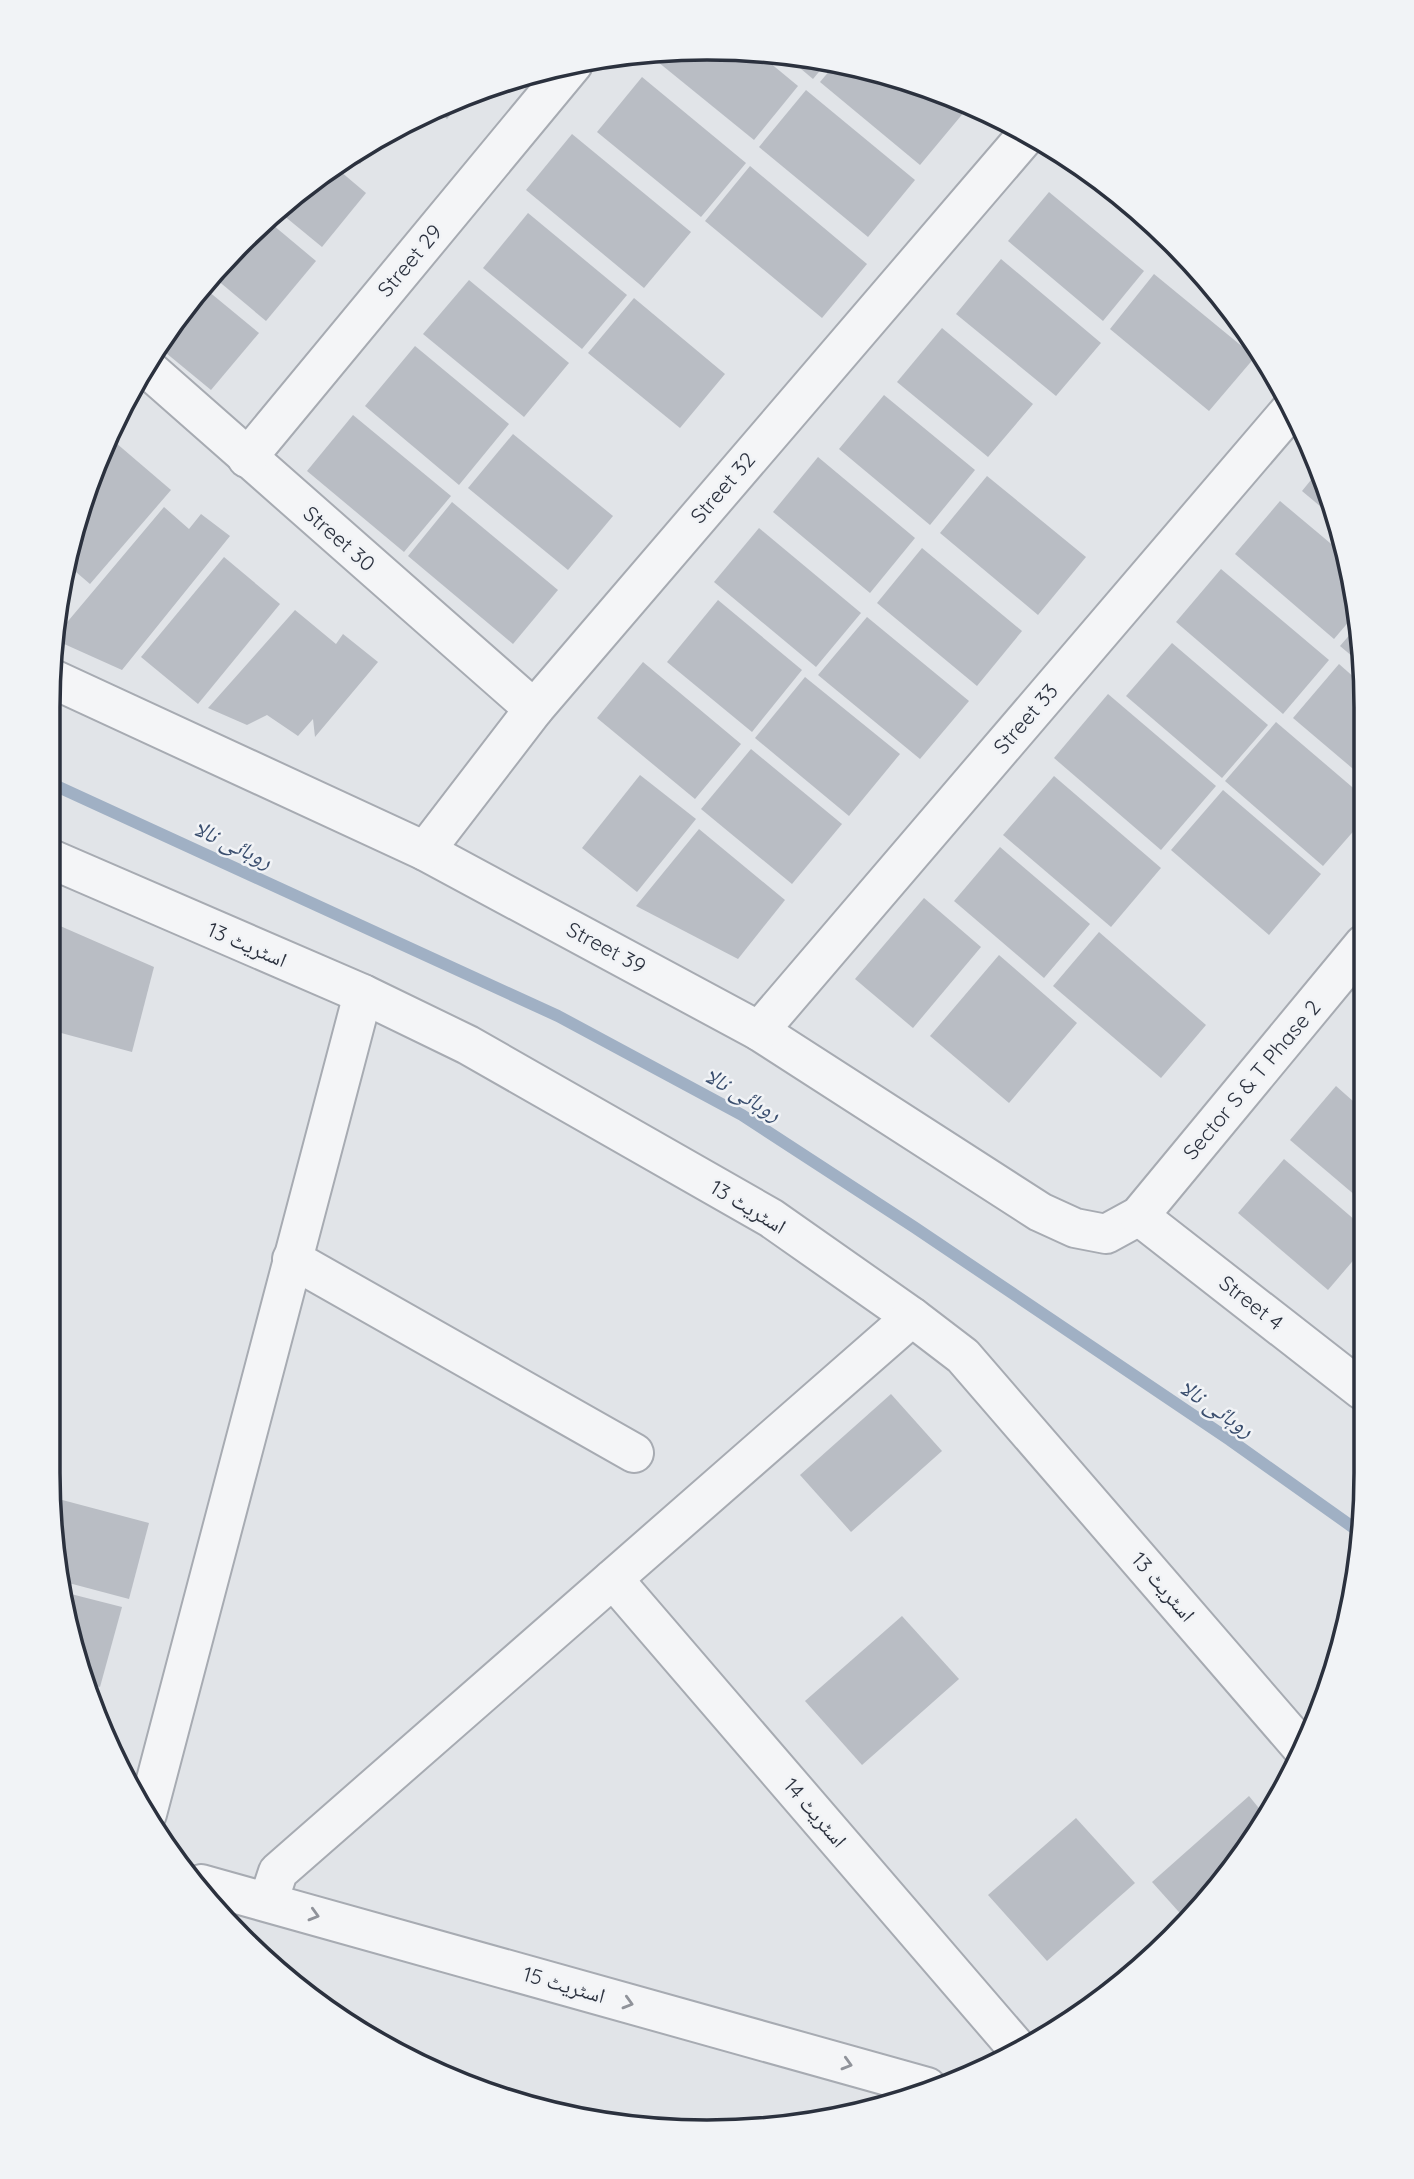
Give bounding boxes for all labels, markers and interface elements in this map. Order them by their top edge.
street label: Street 29 [371,219,447,302]
street label: Street 32 [684,446,760,528]
street label: Street 30 [298,500,381,576]
street label: Street 33 [988,678,1063,759]
water label: روہائی نالا [189,813,278,875]
street label: Street 39 [562,915,650,979]
street label: اسٹریٹ 13 [204,916,291,972]
street label: Sector S & T Phase 2 [1177,994,1326,1164]
water label: روہائی نالا [700,1060,787,1127]
street label: اسٹریٹ 13 [706,1173,791,1239]
street label: Street 4 [1214,1269,1289,1335]
water label: روہائی نالا [1174,1372,1260,1443]
street label: اسٹریٹ 13 [1126,1546,1201,1626]
street label: اسٹریٹ 14 [779,1772,853,1852]
one-way arrow [308,1907,320,1921]
street label: اسٹریٹ 15 [520,1960,608,2008]
one-way arrow [622,1995,634,2009]
one-way arrow [841,2056,853,2071]

